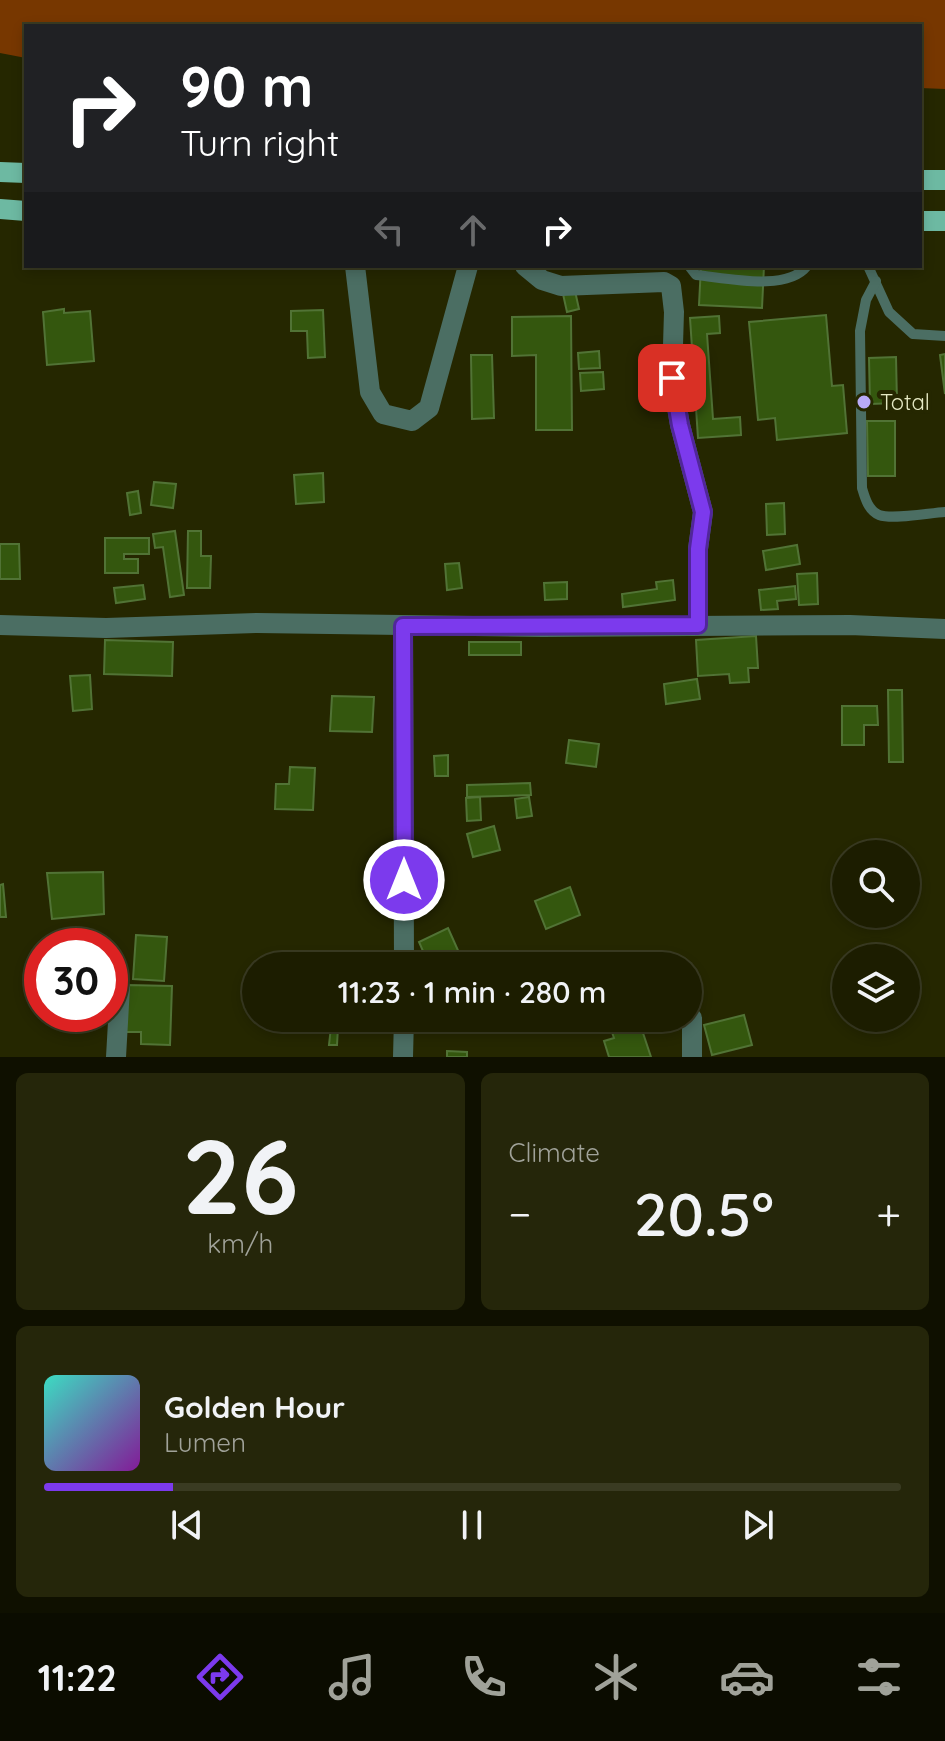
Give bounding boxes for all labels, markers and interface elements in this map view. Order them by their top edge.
text: 90 m [180,51,314,121]
icon: right [48,56,152,160]
text: Turn right [180,120,339,165]
icon: left [367,208,411,252]
icon: ahead [451,208,495,252]
icon: right [535,208,579,252]
pin [638,344,706,412]
icon: arrive [650,356,694,400]
place label: Total [880,388,930,416]
marker: Total [855,393,873,411]
position arrow [362,838,446,922]
map controls [832,840,920,1032]
button: search [832,840,920,928]
speed limit sign: 30 [24,928,128,1032]
button: layers [832,944,920,1032]
text: 11:23 · 1 min · 280 m [338,973,606,1011]
text: 26 [182,1110,299,1240]
text: Climate [509,1136,600,1169]
text: 20.5° [634,1176,774,1251]
text: − [509,1186,531,1241]
text: + [876,1186,901,1241]
text: km/h [207,1227,273,1260]
text: Golden Hour [164,1388,345,1426]
text: Lumen [164,1426,246,1459]
icon: previous [165,1503,209,1547]
icon: pause [450,1503,494,1547]
icon: next [736,1503,780,1547]
icon: directions [192,1649,248,1705]
icon: music [324,1649,380,1705]
icon: phone [456,1649,512,1705]
icon: climate [588,1649,644,1705]
icon: car [719,1649,775,1705]
icon: filters [851,1649,907,1705]
text: 11:22 [38,1655,117,1700]

